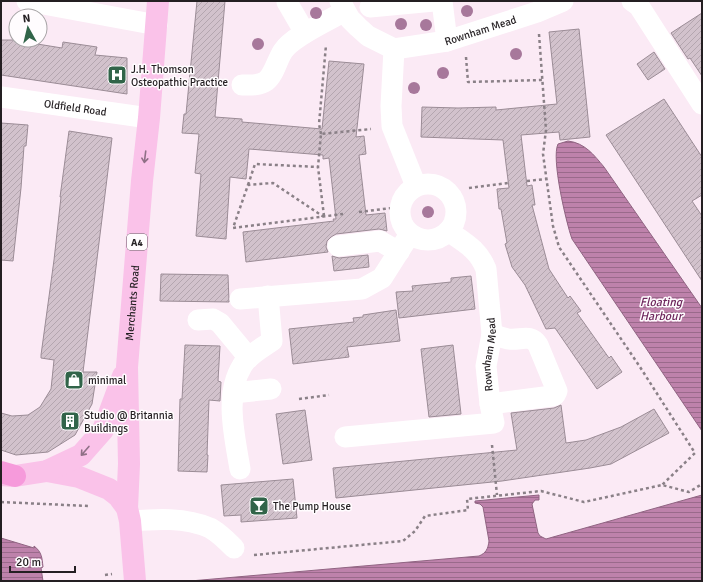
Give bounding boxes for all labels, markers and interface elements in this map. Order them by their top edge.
north arrow [8,8,48,48]
text: N [22,12,31,26]
street label: Rownham Mead [443,13,518,48]
place label: J.H. Thomson Osteopathic Practice [131,63,228,89]
hospital icon: J.H. Thomson Osteopathic Practice [106,64,128,86]
street label: Oldfield Road [43,97,108,119]
one-way arrow [141,150,149,163]
road number: A4 [127,234,147,250]
street label: Merchants Road [123,264,142,341]
water label: Floating Harbour [640,295,684,324]
street label: Rownham Mead [480,317,499,392]
shop icon: minimal [63,369,85,391]
place label: minimal [88,374,126,387]
place label: Studio @ Britannia Buildings [84,409,174,435]
building icon: Studio @ Britannia Buildings [59,410,81,432]
one-way arrow [81,445,90,455]
bar icon: The Pump House [248,495,270,517]
place label: The Pump House [273,500,351,513]
scale bar [10,548,75,574]
text: 20 m [16,555,41,570]

